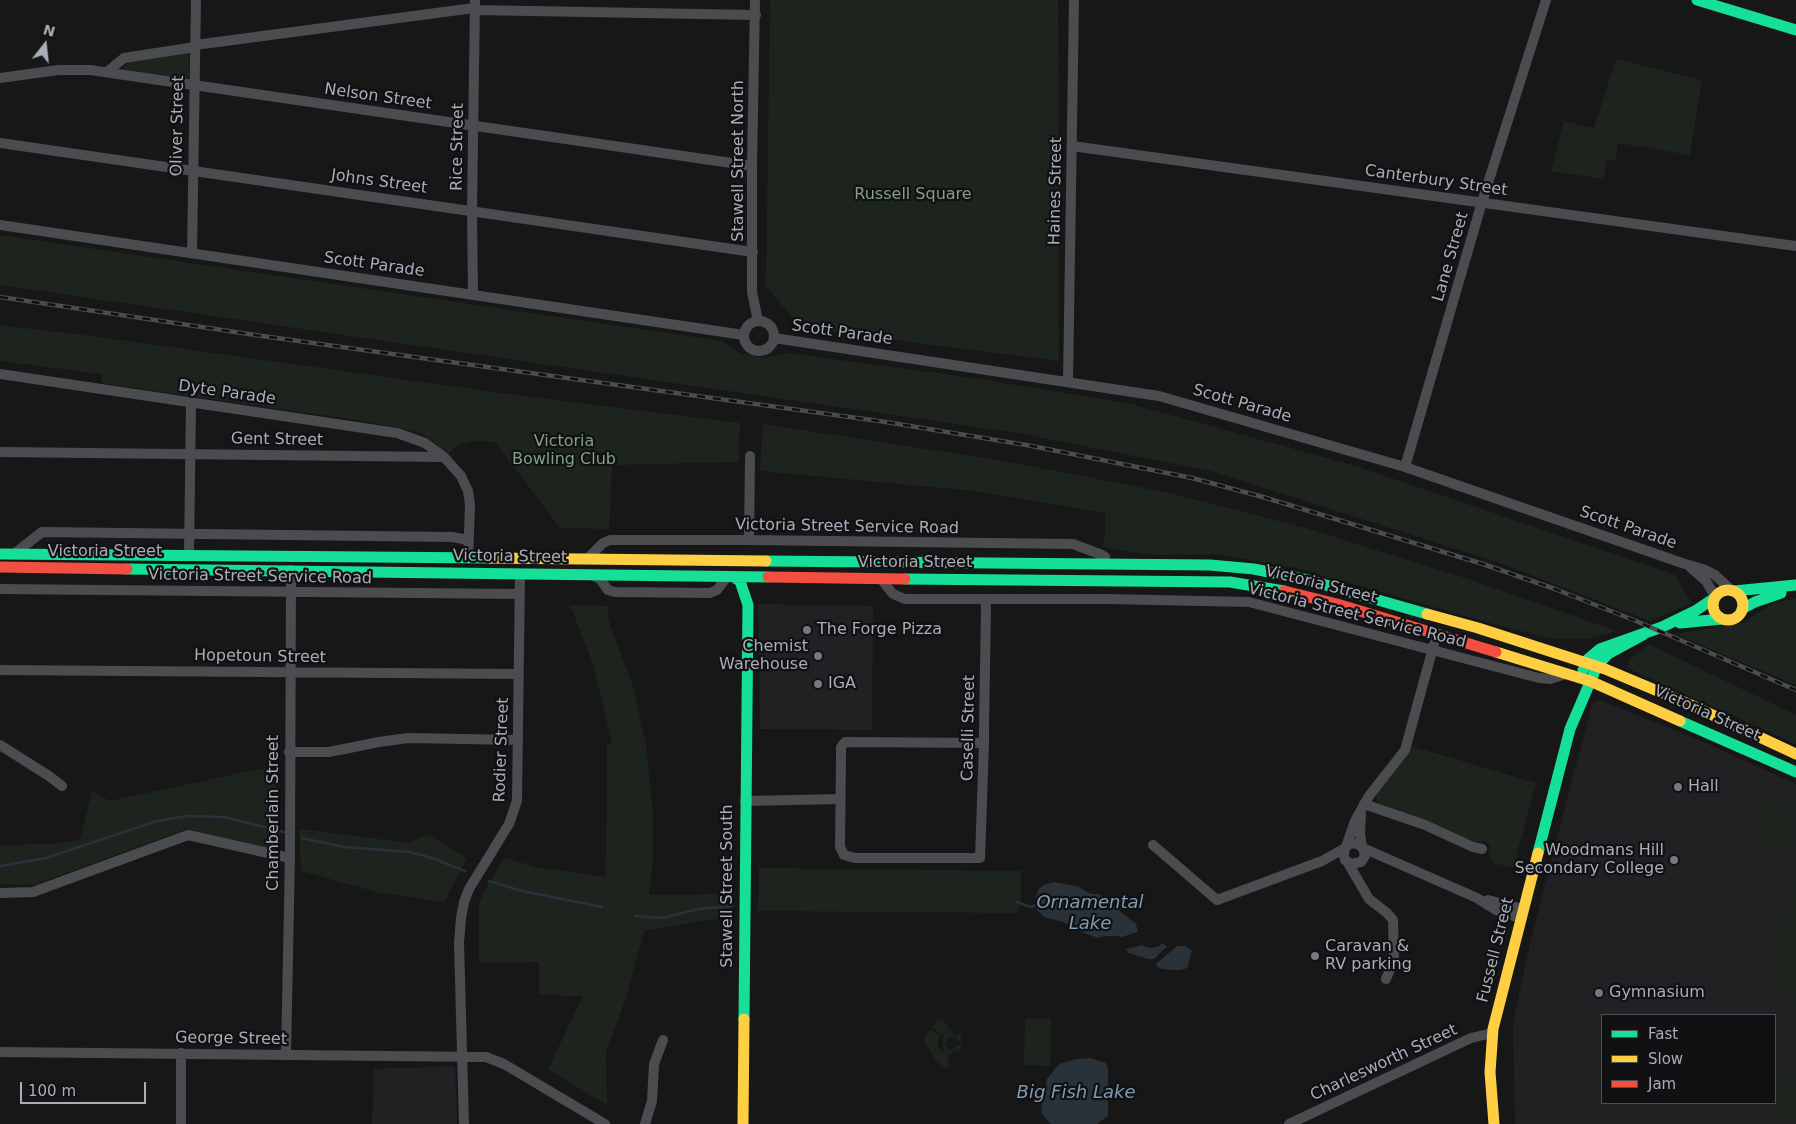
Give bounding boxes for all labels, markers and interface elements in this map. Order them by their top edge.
north arrow [20,20,70,70]
text: N [41,21,57,40]
street label: Oliver Street [168,75,188,177]
street label: Nelson Street [323,80,433,114]
street label: Stawell Street North [729,80,749,242]
street label: Rice Street [448,103,468,191]
street label: Haines Street [1045,137,1067,245]
street label: Canterbury Street [1363,161,1509,201]
street label: Johns Street [330,166,428,198]
park label: Russell Square [854,185,972,205]
street label: Lane Street [1429,210,1473,304]
street label: Scott Parade [322,248,426,282]
street label: Scott Parade [790,316,894,350]
street label: Dyte Parade [177,377,277,409]
street label: Scott Parade [1191,381,1293,427]
street label: Gent Street [231,430,323,450]
park label: Victoria Bowling Club [512,432,616,470]
street label: Scott Parade [1577,502,1679,554]
street label: Victoria Street Service Road [735,515,959,539]
street label: Victoria Street [48,542,162,562]
street label: Victoria Street [453,546,567,568]
street label: Victoria Street [858,553,972,573]
street label: Victoria Street [1263,562,1379,608]
street label: Victoria Street Service Road [148,565,372,589]
street label: Victoria Street Service Road [1246,580,1468,652]
place label: The Forge Pizza [817,620,942,640]
marker: The Forge Pizza [801,624,813,636]
place label: Chemist Warehouse [719,637,808,675]
street label: Hopetoun Street [194,646,326,668]
marker: Chemist Warehouse [812,650,824,662]
place label: IGA [828,674,856,694]
street label: Caselli Street [958,675,980,781]
marker: IGA [812,678,824,690]
street label: Victoria Street [1651,682,1763,746]
street label: Rodier Street [491,697,513,803]
street label: Chamberlain Street [264,735,284,891]
place label: Hall [1688,777,1719,797]
marker: Hall [1672,781,1684,793]
street label: Stawell Street South [718,804,738,968]
place label: Woodmans Hill Secondary College [1514,841,1664,879]
marker: Woodmans Hill Secondary College [1668,854,1680,866]
water label: Ornamental Lake [1036,892,1144,934]
street label: Fussell Street [1474,895,1518,1005]
place label: Caravan & RV parking [1325,937,1412,975]
marker: Caravan & RV parking [1309,950,1321,962]
place label: Gymnasium [1609,983,1705,1003]
marker: Gymnasium [1593,987,1605,999]
legend [1601,1014,1776,1104]
street label: Charlesworth Street [1307,1021,1461,1105]
text: Fast [1648,1025,1678,1043]
street label: George Street [175,1028,287,1050]
text: Slow [1648,1050,1683,1068]
scale bar [22,1072,149,1104]
text: Jam [1648,1075,1676,1093]
text: 100 m [28,1082,76,1100]
water label: Big Fish Lake [1017,1082,1135,1104]

